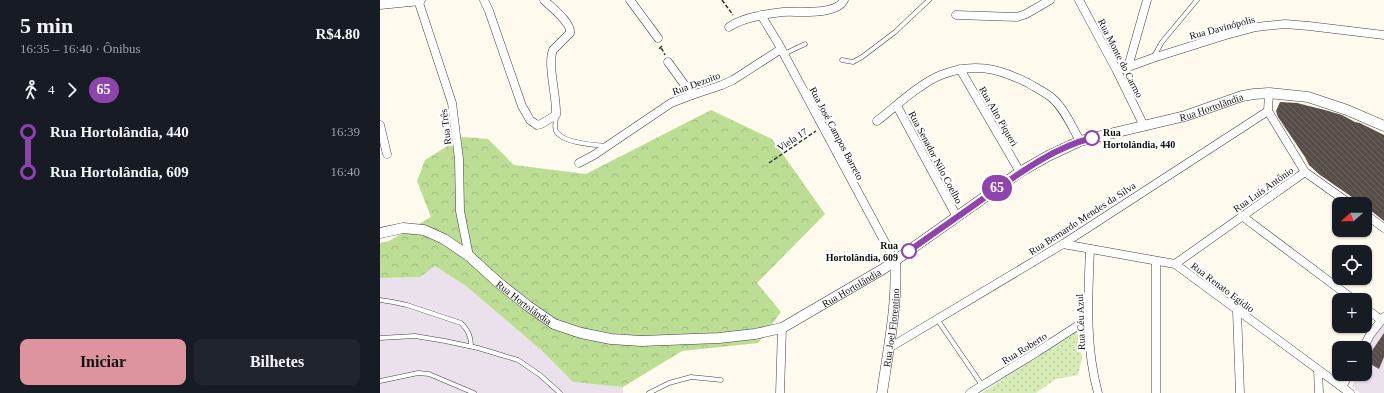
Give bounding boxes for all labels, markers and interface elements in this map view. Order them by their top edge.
text: 5 min [20,13,73,38]
street label: Rua Davinópolis [1188,13,1256,42]
street label: Rua Monte do Carmo [1096,17,1145,99]
text: R$4.80 [315,26,360,42]
text: 16:35 – 16:40 · Ônibus [20,41,141,56]
street label: Rua Dezoito [671,70,722,97]
icon: walk [20,79,42,101]
icon: forward [61,79,83,101]
text: 4 [48,82,55,97]
text: 65 [97,82,111,97]
street label: Rua Alto Piqueri [977,84,1020,148]
street label: Rua José Campos Barreto [807,85,866,182]
street label: Rua Hortolãndia [1179,91,1245,123]
street label: Rua Três [438,108,453,145]
street label: Rua Senador Nilo Coelho [907,109,965,205]
text: Rua Hortolândia, 440 [50,124,189,140]
text: 16:39 [330,124,360,139]
street label: Viela 17 [775,126,809,153]
place label: Rua Hortolândia, 440 [1103,127,1175,150]
marker: Rua Hortolândia, 440 [1084,130,1100,146]
text: Rua Hortolândia, 609 [50,164,189,180]
text: 16:40 [330,164,360,179]
street label: Rua Luís Antônio [1231,165,1296,214]
line badge: 65 [979,175,1015,201]
street label: Rua Bernardo Mendes da Silva [1027,179,1138,257]
text: 65 [990,180,1004,195]
north arrow [1332,197,1372,237]
map controls [1332,197,1372,381]
place label: Rua Hortolândia, 609 [826,240,898,263]
marker: Rua Hortolândia, 609 [901,243,917,259]
button: locate [1332,245,1372,285]
street label: Rua Renato Egidio [1189,260,1256,315]
street label: Rua Hortolãndia [820,266,883,310]
street label: Rua Hortolãndia [494,278,554,327]
street label: Rua Joel Florentino [881,288,901,368]
button: + [1332,293,1372,333]
street label: Rua Céu Azul [1074,294,1087,350]
street label: Rua Roberto [1000,330,1049,367]
button: Iniciar [20,339,186,385]
button: Bilhetes [194,339,360,385]
button: − [1332,341,1372,381]

